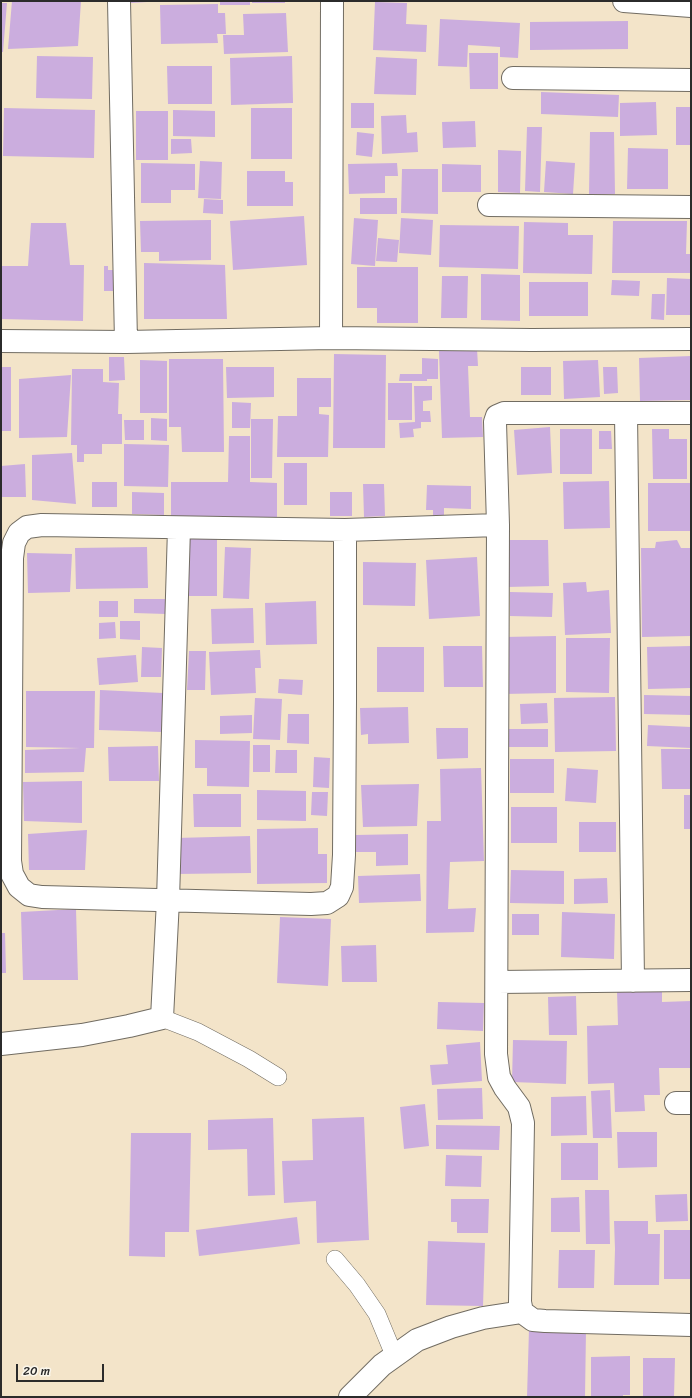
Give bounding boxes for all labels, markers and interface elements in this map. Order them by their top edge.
scale bar [18,1356,106,1382]
text: 20 m [23,1360,50,1382]

